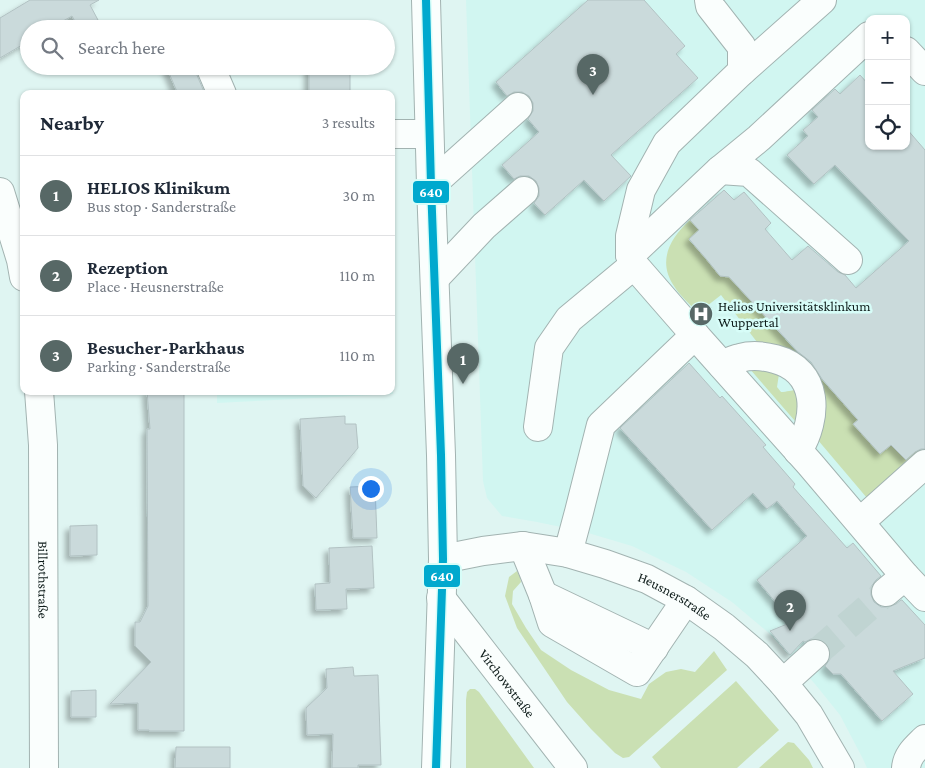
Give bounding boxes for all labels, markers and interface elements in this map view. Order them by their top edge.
map controls [865,15,910,150]
button: + [865,15,910,60]
search box [20,20,395,75]
icon: search [38,34,66,62]
text: Search here [78,37,165,58]
pin: 3 [577,54,609,95]
button: − [865,60,910,105]
button: locate [865,105,910,150]
text: Nearby [40,111,104,135]
text: 3 results [322,114,375,131]
text: HELIOS Klinikum [87,177,230,198]
line badge: 640 [412,180,450,204]
text: 640 [419,184,443,200]
text: 1 [53,187,59,204]
text: 30 m [343,187,375,204]
text: Bus stop · Sanderstraße [87,198,236,215]
text: Rezeption [87,257,168,278]
text: 2 [52,267,60,284]
text: 110 m [339,267,375,284]
text: Place · Heusnerstraße [87,278,224,295]
place label: Helios Universitätsklinkum Wuppertal [718,298,870,330]
hospital icon: Helios Universitätsklinkum Wuppertal [688,301,714,327]
text: Besucher-Parkhaus [87,337,244,358]
pin: 1 [447,343,479,384]
text: 3 [52,347,60,364]
text: 110 m [339,347,375,364]
text: Parking · Sanderstraße [87,358,231,375]
your location [358,476,384,502]
street label: Billrothstraße [35,541,52,619]
line badge: 640 [423,564,461,588]
text: 640 [430,568,454,584]
street label: Heusnerstraße [636,568,714,623]
pin: 2 [774,590,806,631]
street label: Virchowstraße [476,646,539,721]

